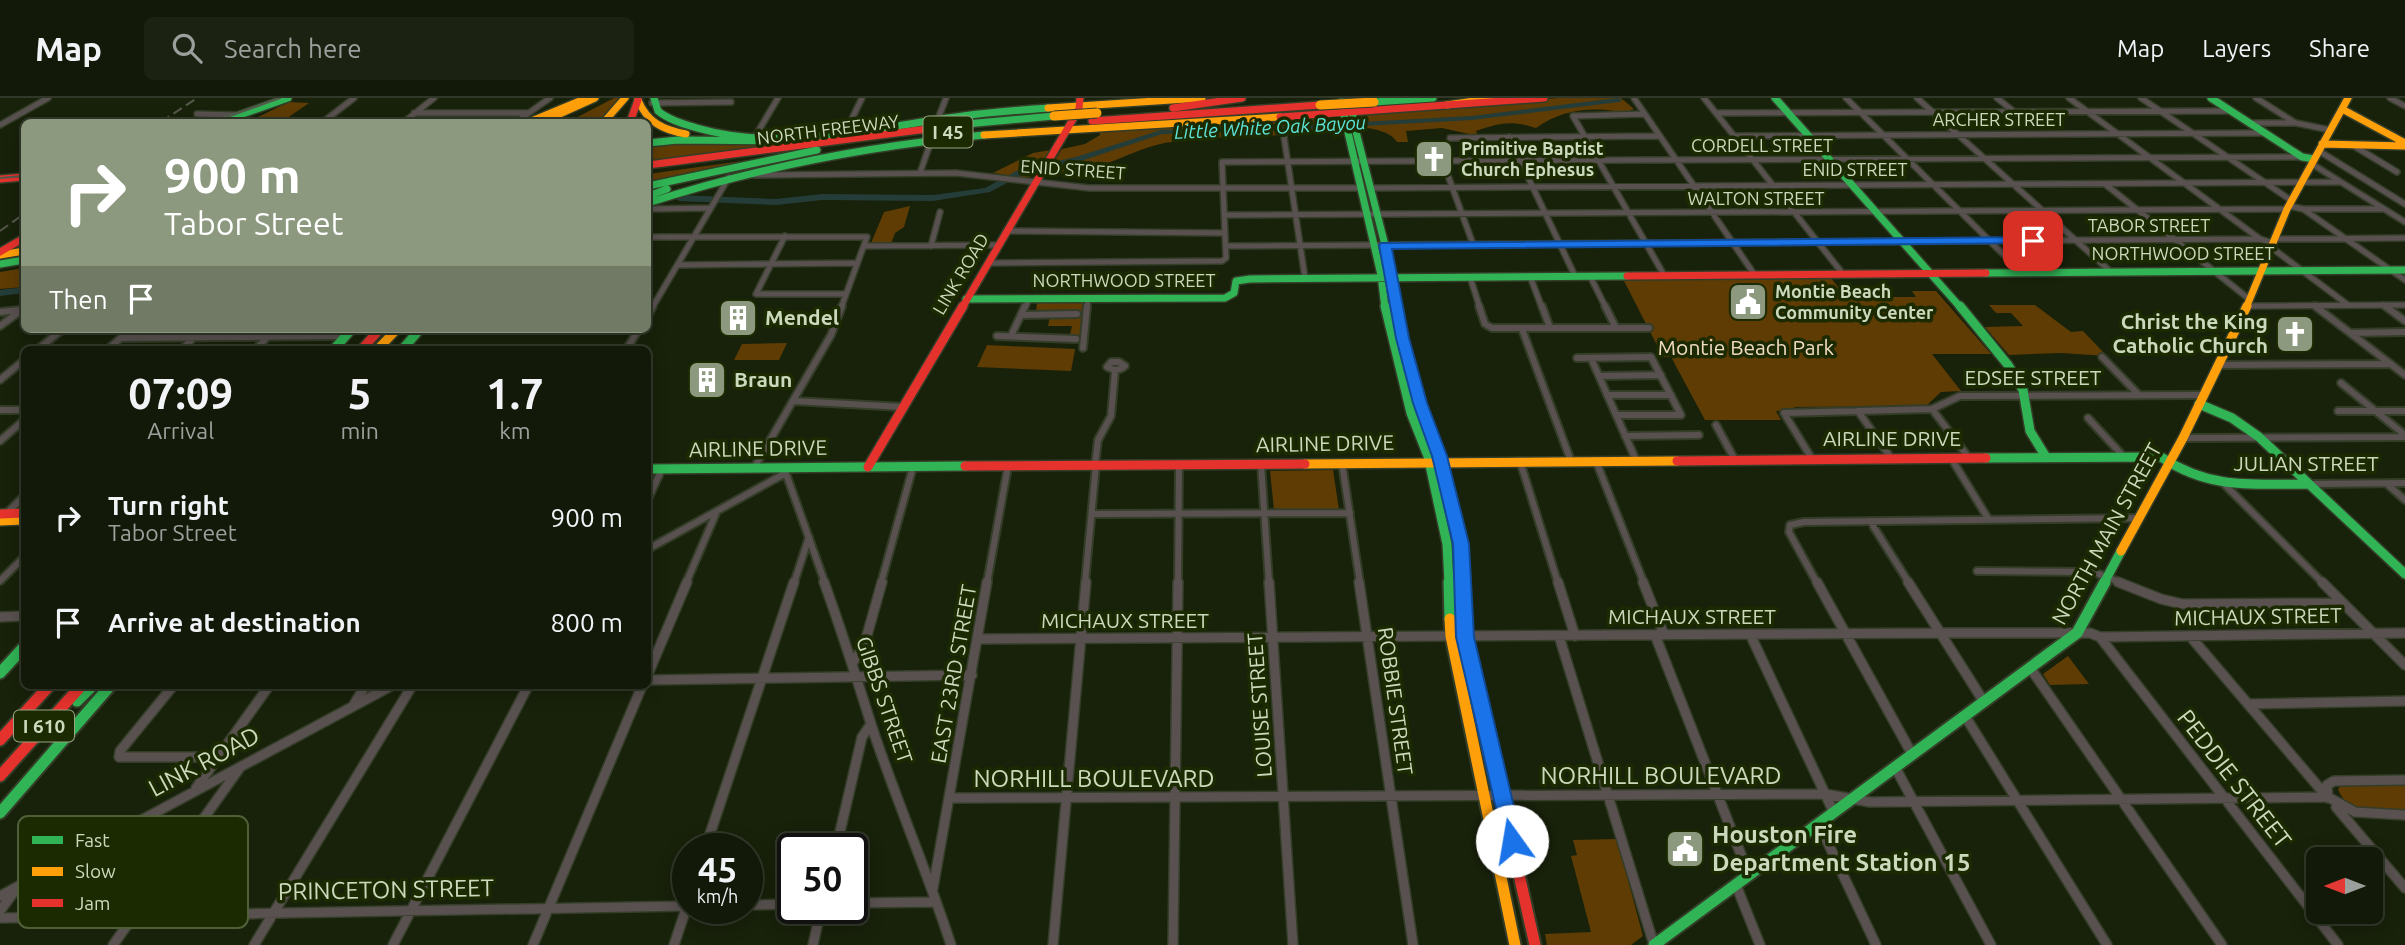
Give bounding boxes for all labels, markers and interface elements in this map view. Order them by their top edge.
search box [144,17,634,80]
icon: search [168,29,206,67]
text: Map [35,30,102,67]
text: Search here [224,34,362,63]
text: Map [2117,35,2164,62]
text: Layers [2202,35,2271,62]
text: Share [2309,35,2370,62]
street label: ARCHER STREET [1933,109,2065,129]
street label: NORTH FREEWAY [756,110,901,148]
water label: Little White Oak Bayou [1173,111,1367,143]
road number: I 45 [923,116,972,148]
street label: CORDELL STREET [1691,135,1833,155]
church icon: Primitive Baptist Church Ephesus [1413,138,1455,180]
place label: Primitive Baptist Church Ephesus [1461,138,1604,179]
icon: right [49,147,140,238]
text: 900 m [164,147,301,202]
street label: ENID STREET [1020,155,1126,183]
street label: ENID STREET [1802,159,1908,179]
street label: WALTON STREET [1688,188,1825,208]
text: Tabor Street [164,205,343,241]
pin [2003,211,2063,271]
street label: TABOR STREET [2088,215,2210,235]
icon: arrive [2014,222,2052,260]
street label: LINK ROAD [928,229,992,318]
street label: NORTHWOOD STREET [2092,243,2274,263]
street label: NORTHWOOD STREET [1033,270,1215,290]
icon: arrive [122,280,160,318]
public building icon: Montie Beach Community Center [1727,281,1769,323]
place label: Montie Beach Community Center [1775,281,1934,322]
text: Then [49,285,108,314]
building icon: Mendel [717,297,759,339]
place label: Mendel [765,305,839,329]
place label: Christ the King Catholic Church [2112,309,2268,357]
church icon: Christ the King Catholic Church [2274,313,2316,355]
park label: Montie Beach Park [1658,335,1835,359]
building icon: Braun [686,359,728,401]
street label: EDSEE STREET [1965,365,2102,389]
place label: Braun [734,367,792,391]
text: 07:09 [128,370,233,417]
text: 5 [348,370,372,417]
text: 1.7 [486,370,544,417]
text: Arrival [147,418,214,443]
text: min [340,418,379,443]
text: km [499,418,531,443]
street label: AIRLINE DRIVE [1823,426,1961,450]
street label: AIRLINE DRIVE [1256,430,1394,456]
street label: AIRLINE DRIVE [689,435,827,461]
street label: NORTH MAIN STREET [2046,438,2166,628]
street label: JULIAN STREET [2233,451,2379,475]
text: Turn right [108,491,229,520]
icon: right [49,499,87,537]
text: 900 m [551,503,623,532]
text: Tabor Street [108,520,237,545]
street label: EAST 23RD STREET [925,582,981,765]
street label: MICHAUX STREET [2174,603,2342,629]
icon: arrive [49,604,87,642]
street label: MICHAUX STREET [1608,604,1776,628]
text: Arrive at destination [108,608,361,637]
text: 800 m [551,608,623,637]
street label: MICHAUX STREET [1041,608,1209,632]
street label: ROBBIE STREET [1374,625,1418,777]
street label: LOUISE STREET [1242,632,1276,778]
street label: GIBBS STREET [852,633,918,767]
street label: PEDDIE STREET [2172,704,2297,853]
road number: I 610 [14,710,74,741]
street label: LINK ROAD [144,721,264,802]
street label: NORHILL BOULEVARD [1540,762,1782,789]
street label: NORHILL BOULEVARD [973,765,1215,792]
position arrow [1475,804,1549,878]
legend [18,816,248,928]
place label: Houston Fire Department Station 15 [1712,821,1970,876]
public building icon: Houston Fire Department Station 15 [1664,828,1706,870]
text: Fast [75,829,110,851]
speed limit sign: 50 [777,833,868,924]
north arrow [2306,847,2384,924]
map controls [2306,847,2383,924]
text: 45 [698,849,737,889]
text: Slow [75,860,116,882]
street label: PRINCETON STREET [278,874,494,905]
text: km/h [697,886,738,906]
text: Jam [75,892,111,914]

